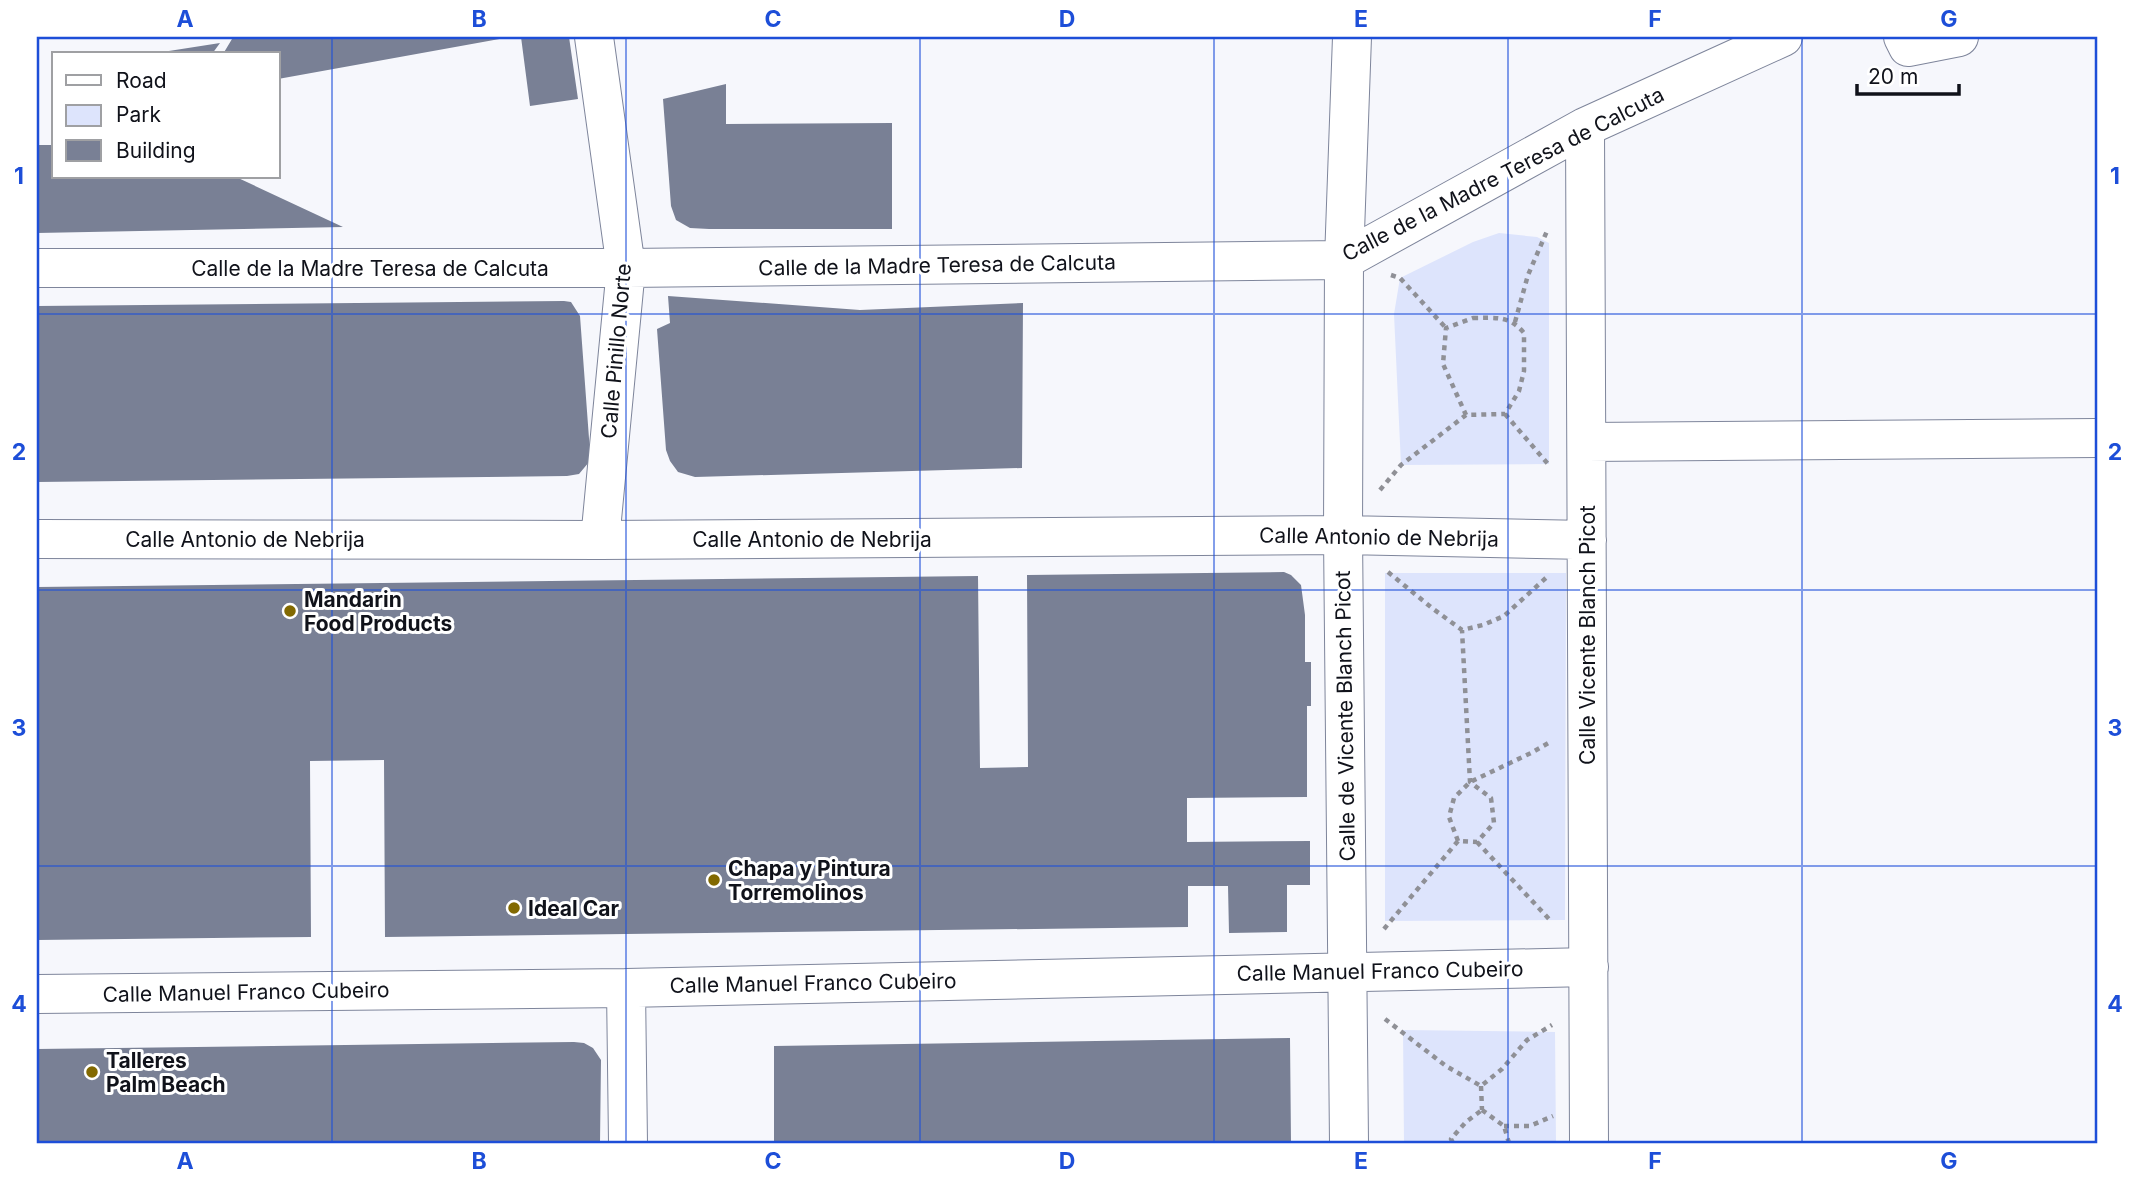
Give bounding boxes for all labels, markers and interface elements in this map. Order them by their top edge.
text: A [176,5,194,33]
text: B [471,5,487,33]
text: C [764,5,782,33]
text: D [1059,5,1075,33]
text: E [1354,5,1368,33]
text: F [1648,5,1662,33]
text: G [1940,5,1958,33]
legend [52,52,280,178]
scale bar [1857,52,1959,96]
text: 20 m [1868,64,1918,89]
text: Road [116,68,167,93]
street label: Calle de la Madre Teresa de Calcuta [1338,82,1668,266]
text: Park [116,102,161,127]
text: Building [116,138,196,163]
text: 1 [14,162,24,190]
text: 1 [2110,162,2120,190]
street label: Calle de la Madre Teresa de Calcuta [758,249,1116,281]
street label: Calle de la Madre Teresa de Calcuta [191,256,549,281]
street label: Calle Pinillo Norte [596,262,636,440]
text: 2 [12,438,26,466]
text: 2 [2108,438,2122,466]
street label: Calle Vicente Blanch Picot [1575,505,1600,765]
street label: Calle Antonio de Nebrija [1259,522,1499,552]
street label: Calle Antonio de Nebrija [125,527,365,552]
street label: Calle Antonio de Nebrija [692,527,932,552]
street label: Calle de Vicente Blanch Picot [1330,570,1360,862]
place label: Mandarin Food Products [304,587,452,636]
marker: Mandarin Food Products [282,603,298,619]
text: 3 [12,714,26,742]
text: 3 [2108,714,2122,742]
place label: Chapa y Pintura Torremolinos [728,856,891,905]
marker: Chapa y Pintura Torremolinos [706,872,722,888]
place label: Ideal Car [528,896,619,921]
marker: Ideal Car [506,900,522,916]
street label: Calle Manuel Franco Cubeiro [1236,956,1524,986]
street label: Calle Manuel Franco Cubeiro [669,968,957,998]
street label: Calle Manuel Franco Cubeiro [102,977,390,1007]
text: 4 [11,990,27,1018]
text: 4 [2107,990,2123,1018]
place label: Talleres Palm Beach [106,1048,226,1097]
marker: Talleres Palm Beach [84,1064,100,1080]
text: A [176,1147,194,1175]
text: B [471,1147,487,1175]
text: C [764,1147,782,1175]
text: D [1059,1147,1075,1175]
text: E [1354,1147,1368,1175]
text: F [1648,1147,1662,1175]
text: G [1940,1147,1958,1175]

